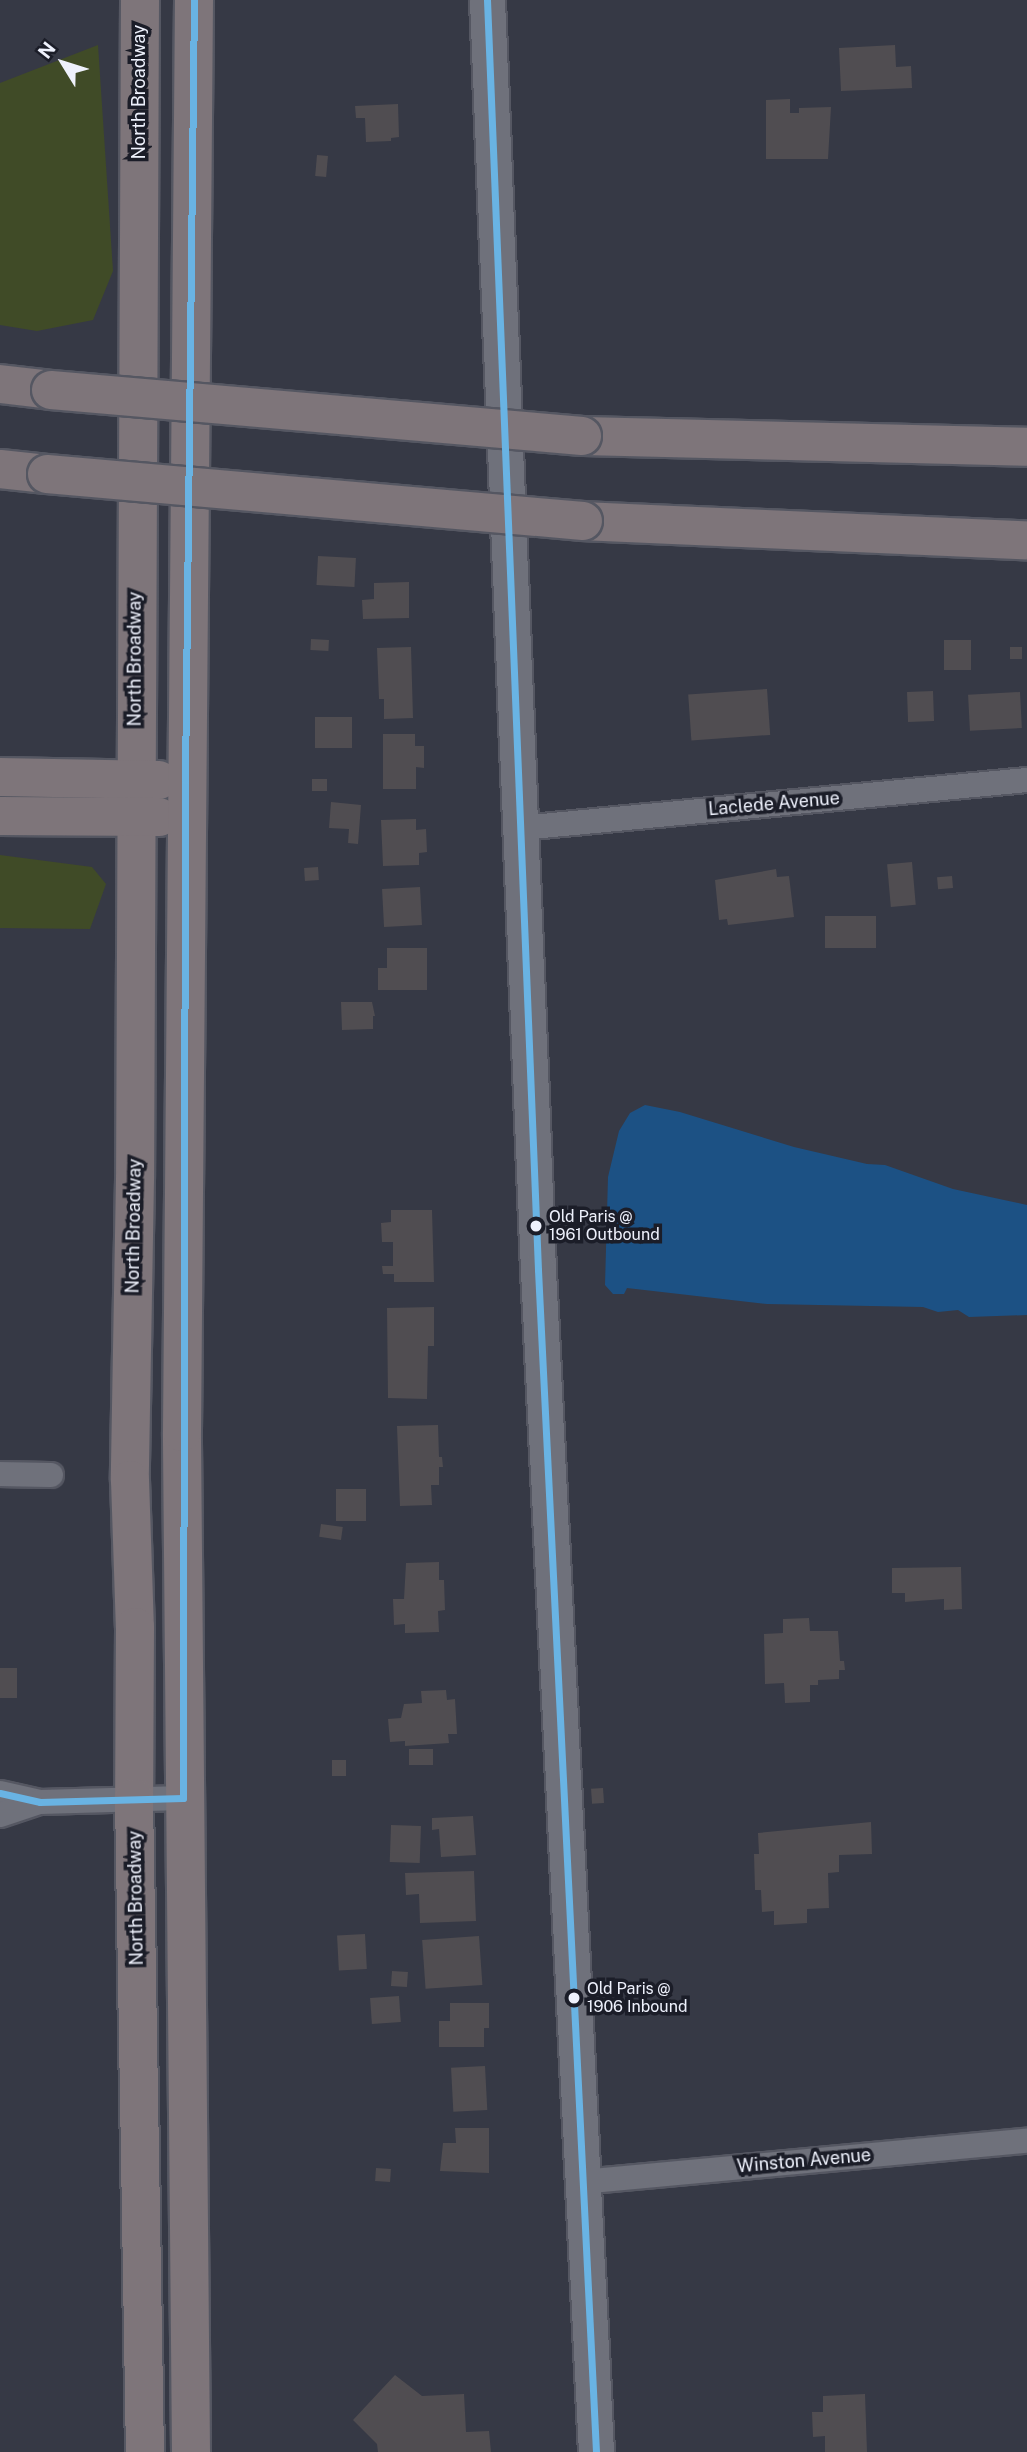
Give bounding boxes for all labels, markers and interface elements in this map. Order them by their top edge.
street label: North Broadway [128,25,150,159]
north arrow [28,28,98,98]
text: N [33,37,60,63]
street label: North Broadway [124,592,146,726]
street label: Laclede Avenue [707,787,841,821]
street label: North Broadway [122,1158,146,1294]
place label: Old Paris @ 1961 Outbound [549,1207,660,1245]
marker: Old Paris @ 1961 Outbound [529,1219,543,1233]
street label: North Broadway [124,1830,148,1966]
place label: Old Paris @ 1906 Inbound [587,1979,687,2017]
marker: Old Paris @ 1906 Inbound [567,1991,581,2005]
street label: Winston Avenue [736,2144,872,2178]

